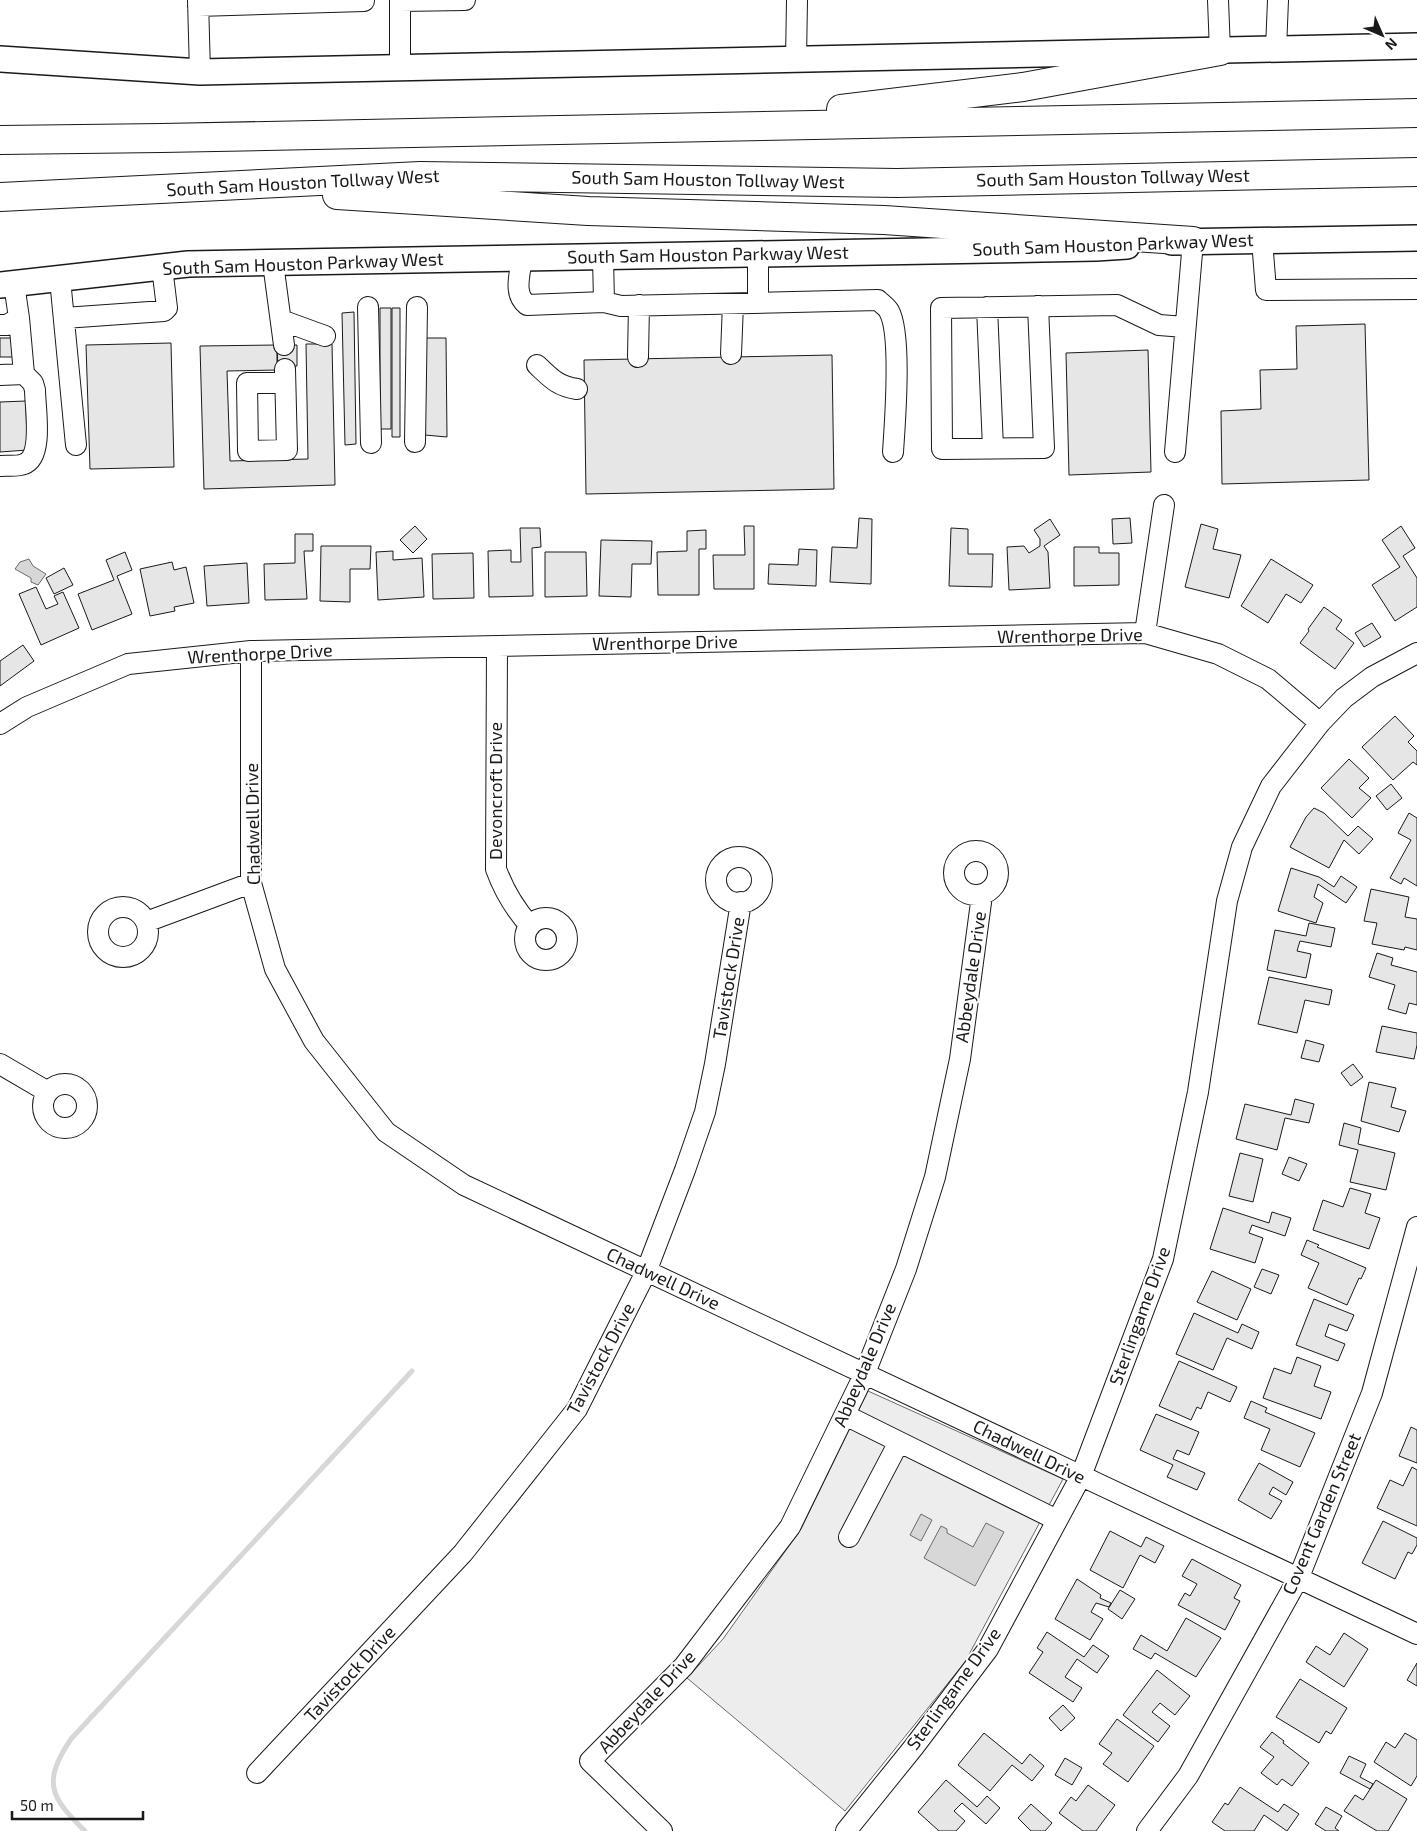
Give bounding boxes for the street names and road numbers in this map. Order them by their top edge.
street label: South Sam Houston Tollway West [166,164,440,200]
street label: South Sam Houston Tollway West [976,164,1250,190]
street label: South Sam Houston Tollway West [571,166,845,192]
street label: South Sam Houston Parkway West [972,228,1254,260]
street label: South Sam Houston Parkway West [567,241,849,267]
street label: South Sam Houston Parkway West [162,247,444,279]
street label: Wrenthorpe Drive [997,623,1143,647]
street label: Wrenthorpe Drive [592,630,738,654]
street label: Wrenthorpe Drive [187,638,333,668]
street label: Devoncroft Drive [484,722,506,860]
street label: Chadwell Drive [240,763,264,885]
street label: Abbeydale Drive [950,910,990,1044]
street label: Tavistock Drive [707,915,749,1041]
street label: Chadwell Drive [603,1242,724,1314]
street label: Sterlingame Drive [1104,1243,1174,1388]
street label: Tavistock Drive [561,1299,639,1418]
street label: Abbeydale Drive [828,1299,900,1430]
street label: Chadwell Drive [970,1414,1089,1488]
street label: Covent Garden Street [1277,1429,1365,1598]
street label: Tavistock Drive [299,1621,399,1726]
street label: Sterlingame Drive [901,1623,1005,1754]
street label: Abbeydale Drive [593,1645,700,1757]

